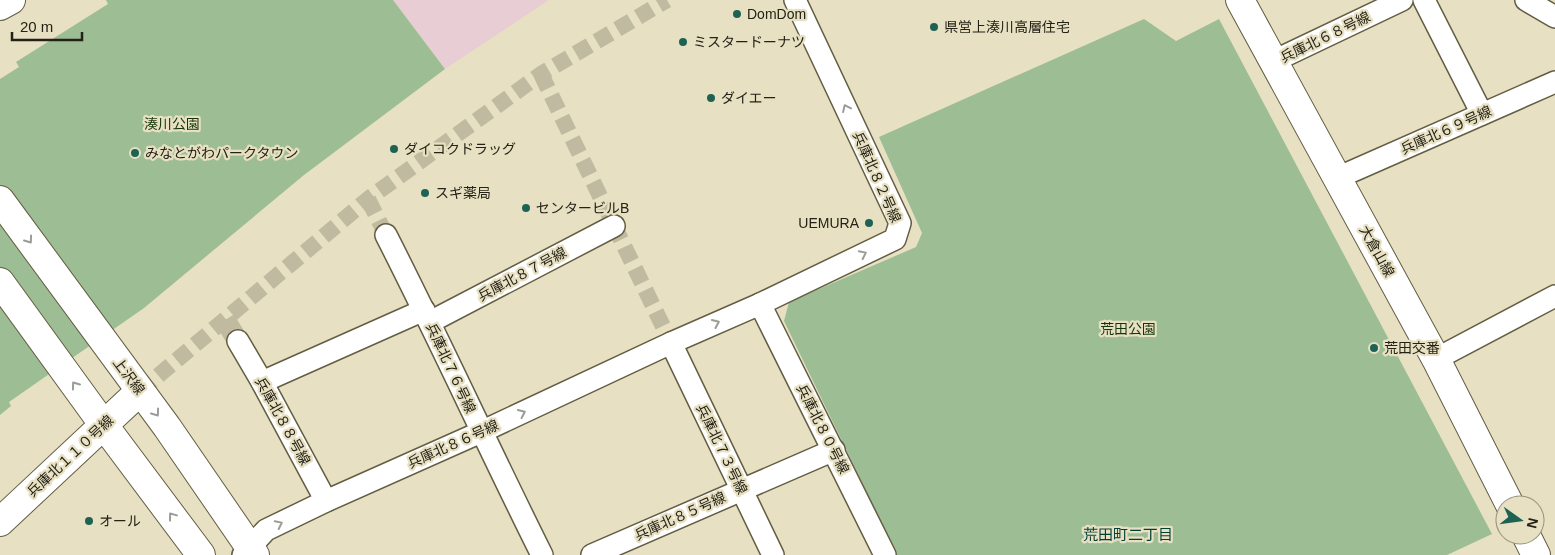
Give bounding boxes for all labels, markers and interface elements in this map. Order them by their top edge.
place label: DomDom [747,6,806,22]
marker: DomDom [731,8,743,20]
street label: 兵庫北６８号線 [1277,8,1373,66]
scale bar [12,10,82,42]
text: 20 m [20,18,53,35]
place label: 県営上湊川高層住宅 [944,19,1070,35]
marker: 県営上湊川高層住宅 [928,21,940,33]
place label: ミスタードーナツ [693,34,805,50]
marker: ミスタードーナツ [677,36,689,48]
place label: ダイエー [721,90,777,106]
marker: ダイエー [705,92,717,104]
street label: 兵庫北６９号線 [1398,103,1494,157]
one-way arrow [842,104,852,113]
park label: 湊川公園 [144,116,200,132]
street label: 兵庫北８２号線 [850,129,904,225]
place label: ダイコクドラッグ [404,141,516,157]
marker: ダイコクドラッグ [388,143,400,155]
place label: みなとがわパークタウン [145,145,298,161]
marker: みなとがわパークタウン [129,147,141,159]
place label: スギ薬局 [435,185,491,201]
marker: スギ薬局 [419,187,431,199]
place label: センタービルB [536,200,629,216]
marker: センタービルB [520,202,532,214]
place label: UEMURA [798,215,860,231]
marker: UEMURA [863,217,875,229]
street label: 大倉山線 [1356,223,1398,279]
one-way arrow [23,234,32,244]
street label: 兵庫北８７号線 [475,244,569,304]
one-way arrow [858,250,867,260]
one-way arrow [711,319,720,330]
street label: 兵庫北７６号線 [423,320,479,416]
park label: 荒田公園 [1100,321,1156,337]
place label: 荒田交番 [1384,340,1440,356]
marker: 荒田交番 [1368,342,1380,354]
street label: 上沢線 [110,354,148,398]
street label: 兵庫北８８号線 [252,374,314,468]
one-way arrow [73,382,81,391]
street label: 兵庫北８０号線 [794,382,852,476]
street label: 兵庫北７３号線 [693,401,751,497]
one-way arrow [151,407,159,416]
one-way arrow [517,409,526,419]
street label: 兵庫北１１０号線 [24,412,116,500]
street label: 兵庫北８６号線 [405,417,501,471]
street label: 兵庫北８５号線 [632,489,728,543]
north arrow [1495,495,1545,545]
one-way arrow [169,512,178,522]
place label: オール [99,513,141,529]
marker: オール [83,515,95,527]
text: N [1524,516,1542,530]
one-way arrow [274,519,283,530]
district label: 荒田町二丁目 [1083,526,1173,543]

